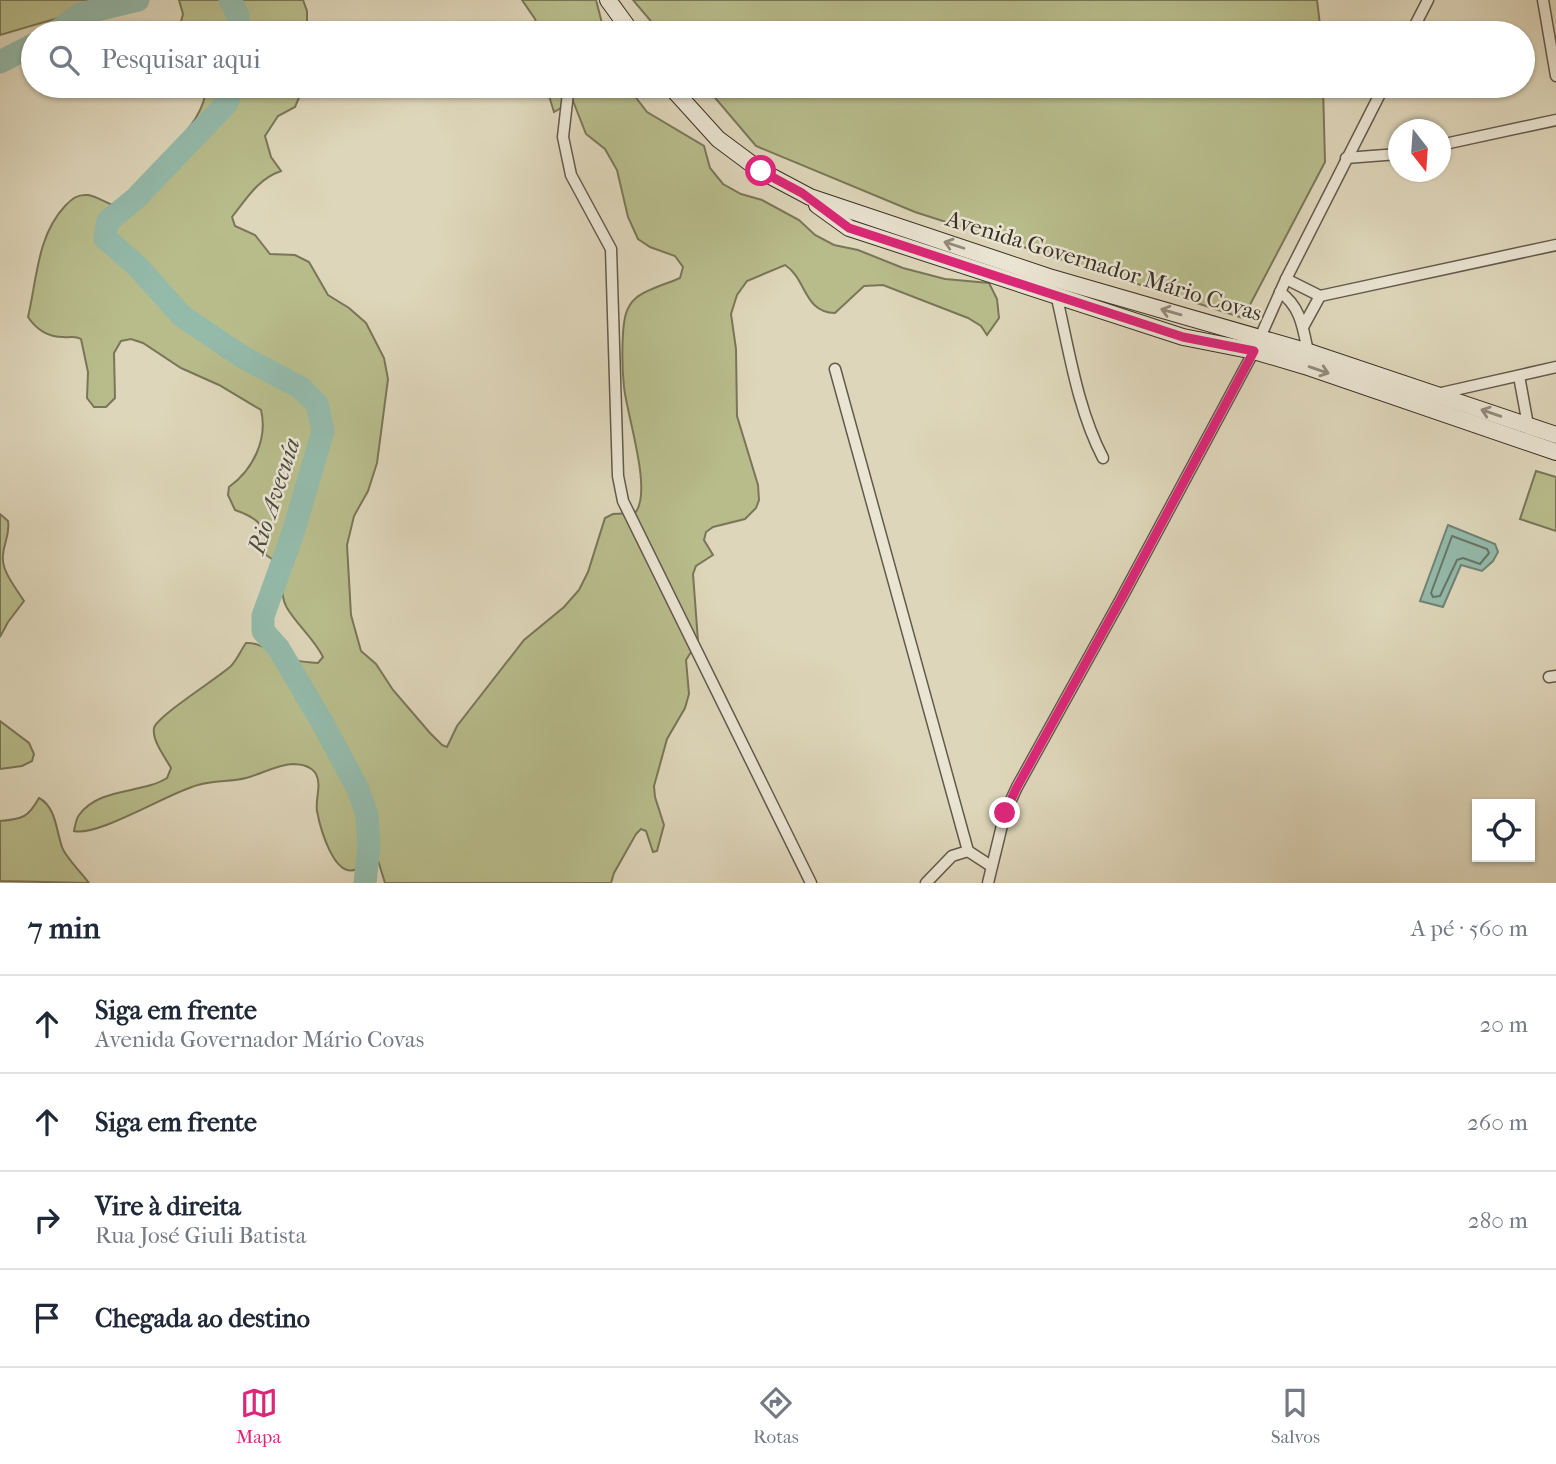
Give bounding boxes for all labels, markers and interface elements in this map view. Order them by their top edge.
search box [21,21,1535,98]
icon: search [45,41,83,79]
text: Pesquisar aqui [101,44,261,75]
north arrow [1388,119,1451,182]
route start [745,155,776,186]
street label: Avenida Governador Mário Covas [942,205,1265,327]
one-way arrow [943,238,965,250]
one-way arrow [1160,305,1182,318]
one-way arrow [1307,365,1329,377]
one-way arrow [1481,406,1503,418]
water label: Rio Avecuía [241,435,306,559]
route end [989,797,1020,828]
map controls [1472,799,1535,862]
button: locate [1472,799,1535,862]
text: 7 min [28,911,100,946]
text: A pé · 560 m [1411,915,1528,942]
text: Siga em frente [95,995,257,1026]
icon: ahead [28,1005,66,1043]
text: 20 m [1479,1011,1528,1038]
text: Avenida Governador Mário Covas [95,1026,424,1053]
icon: ahead [28,1103,66,1141]
text: Siga em frente [95,1107,257,1138]
text: 260 m [1467,1109,1528,1136]
text: Vire à direita [95,1191,241,1222]
icon: right [28,1201,66,1239]
text: 280 m [1468,1207,1528,1234]
text: Rua José Giuli Batista [95,1222,306,1249]
icon: arrive [28,1299,66,1337]
text: Chegada ao destino [95,1303,310,1334]
tab: Mapa [236,1384,281,1448]
tab: Rotas [753,1384,799,1448]
tab: Salvos [1271,1384,1320,1448]

